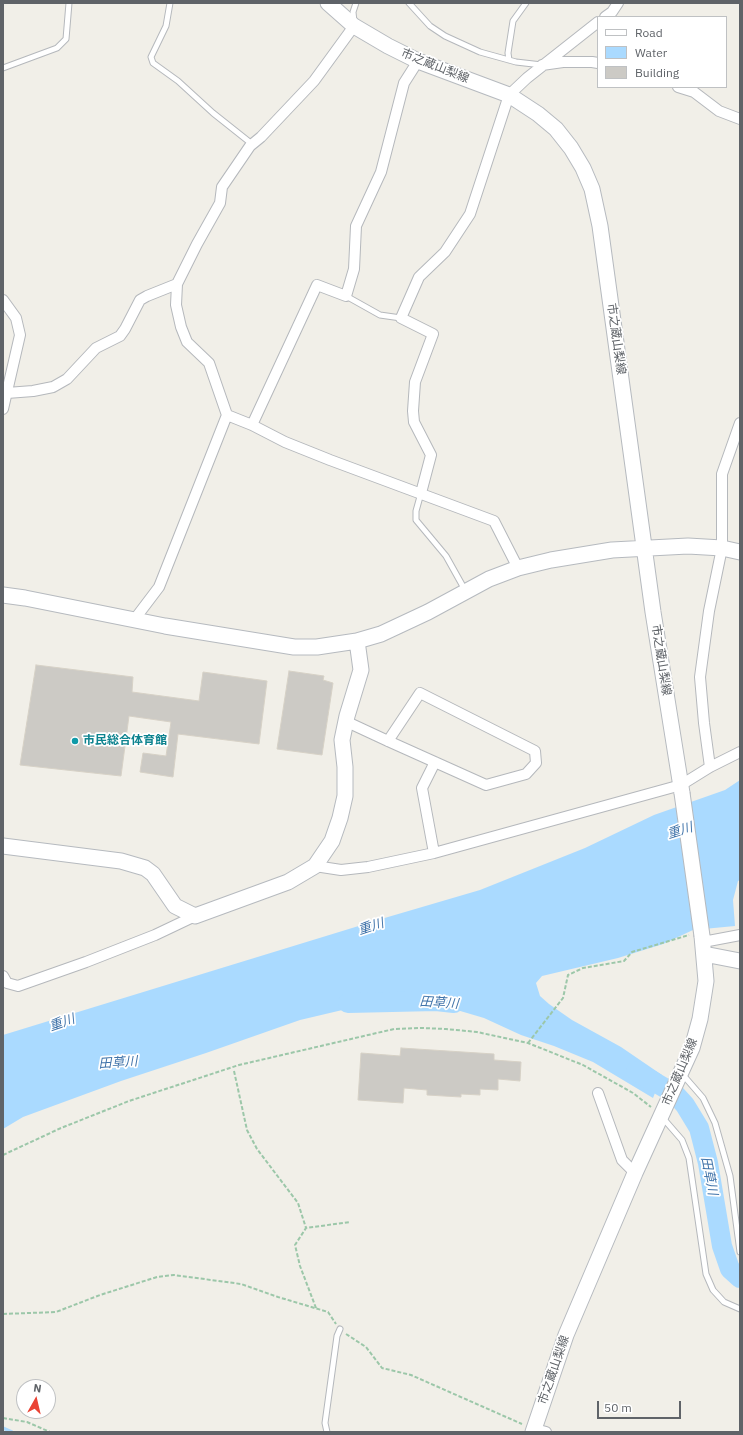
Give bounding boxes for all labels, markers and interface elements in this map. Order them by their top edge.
legend [597,16,727,88]
text: Road [635,25,663,40]
text: Water [635,45,667,60]
street label: 市之蔵山梨線 [399,46,471,86]
text: Building [635,65,679,80]
street label: 市之蔵山梨線 [604,302,628,376]
street label: 市之蔵山梨線 [648,623,674,697]
place label: 市民総合体育館 [83,734,167,748]
marker: 市民総合体育館 [70,736,80,746]
water label: 重川 [665,820,695,842]
water label: 重川 [356,916,386,938]
water label: 田草川 [419,994,459,1012]
water label: 重川 [47,1011,77,1035]
street label: 市之蔵山梨線 [659,1036,701,1108]
water label: 田草川 [98,1054,138,1072]
water label: 田草川 [698,1155,720,1197]
street label: 市之蔵山梨線 [535,1334,573,1406]
north arrow [16,1379,56,1419]
text: N [33,1381,42,1396]
scale bar [599,1393,683,1419]
text: 50 m [604,1400,632,1415]

